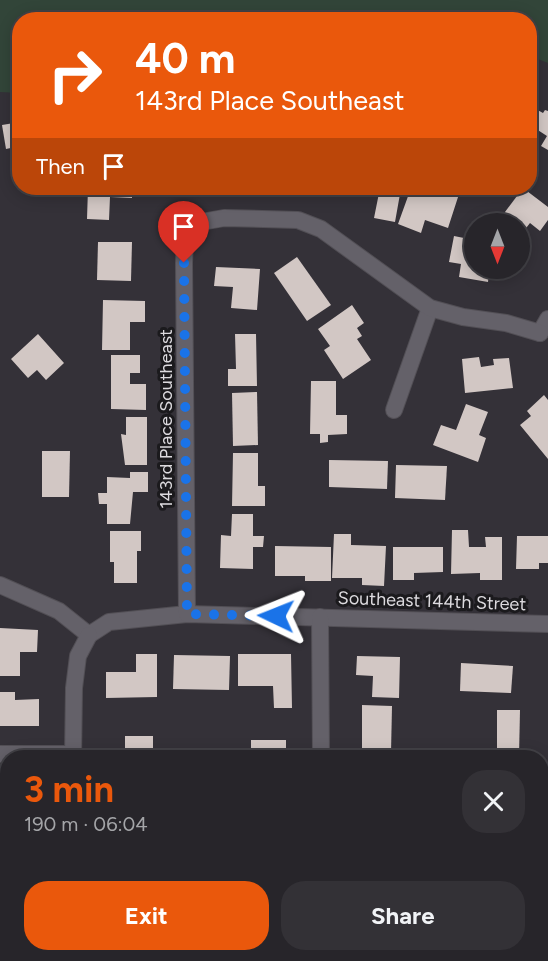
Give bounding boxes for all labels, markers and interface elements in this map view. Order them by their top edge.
text: 40 m [135,33,235,84]
icon: right [36,36,114,114]
text: 143rd Place Southeast [135,84,404,117]
icon: arrive [97,150,130,183]
text: Then [36,153,85,180]
pin [158,201,209,263]
icon: arrive [167,210,200,243]
north arrow [464,213,530,279]
map controls [464,213,530,279]
street label: 143rd Place Southeast [155,329,177,509]
position arrow [244,584,308,648]
street label: Southeast 144th Street [337,587,527,615]
text: 3 min [24,768,114,811]
button: close [462,770,525,833]
text: 190 m · 06:04 [24,812,148,836]
button: Exit [24,881,269,950]
button: Share [281,881,525,950]

